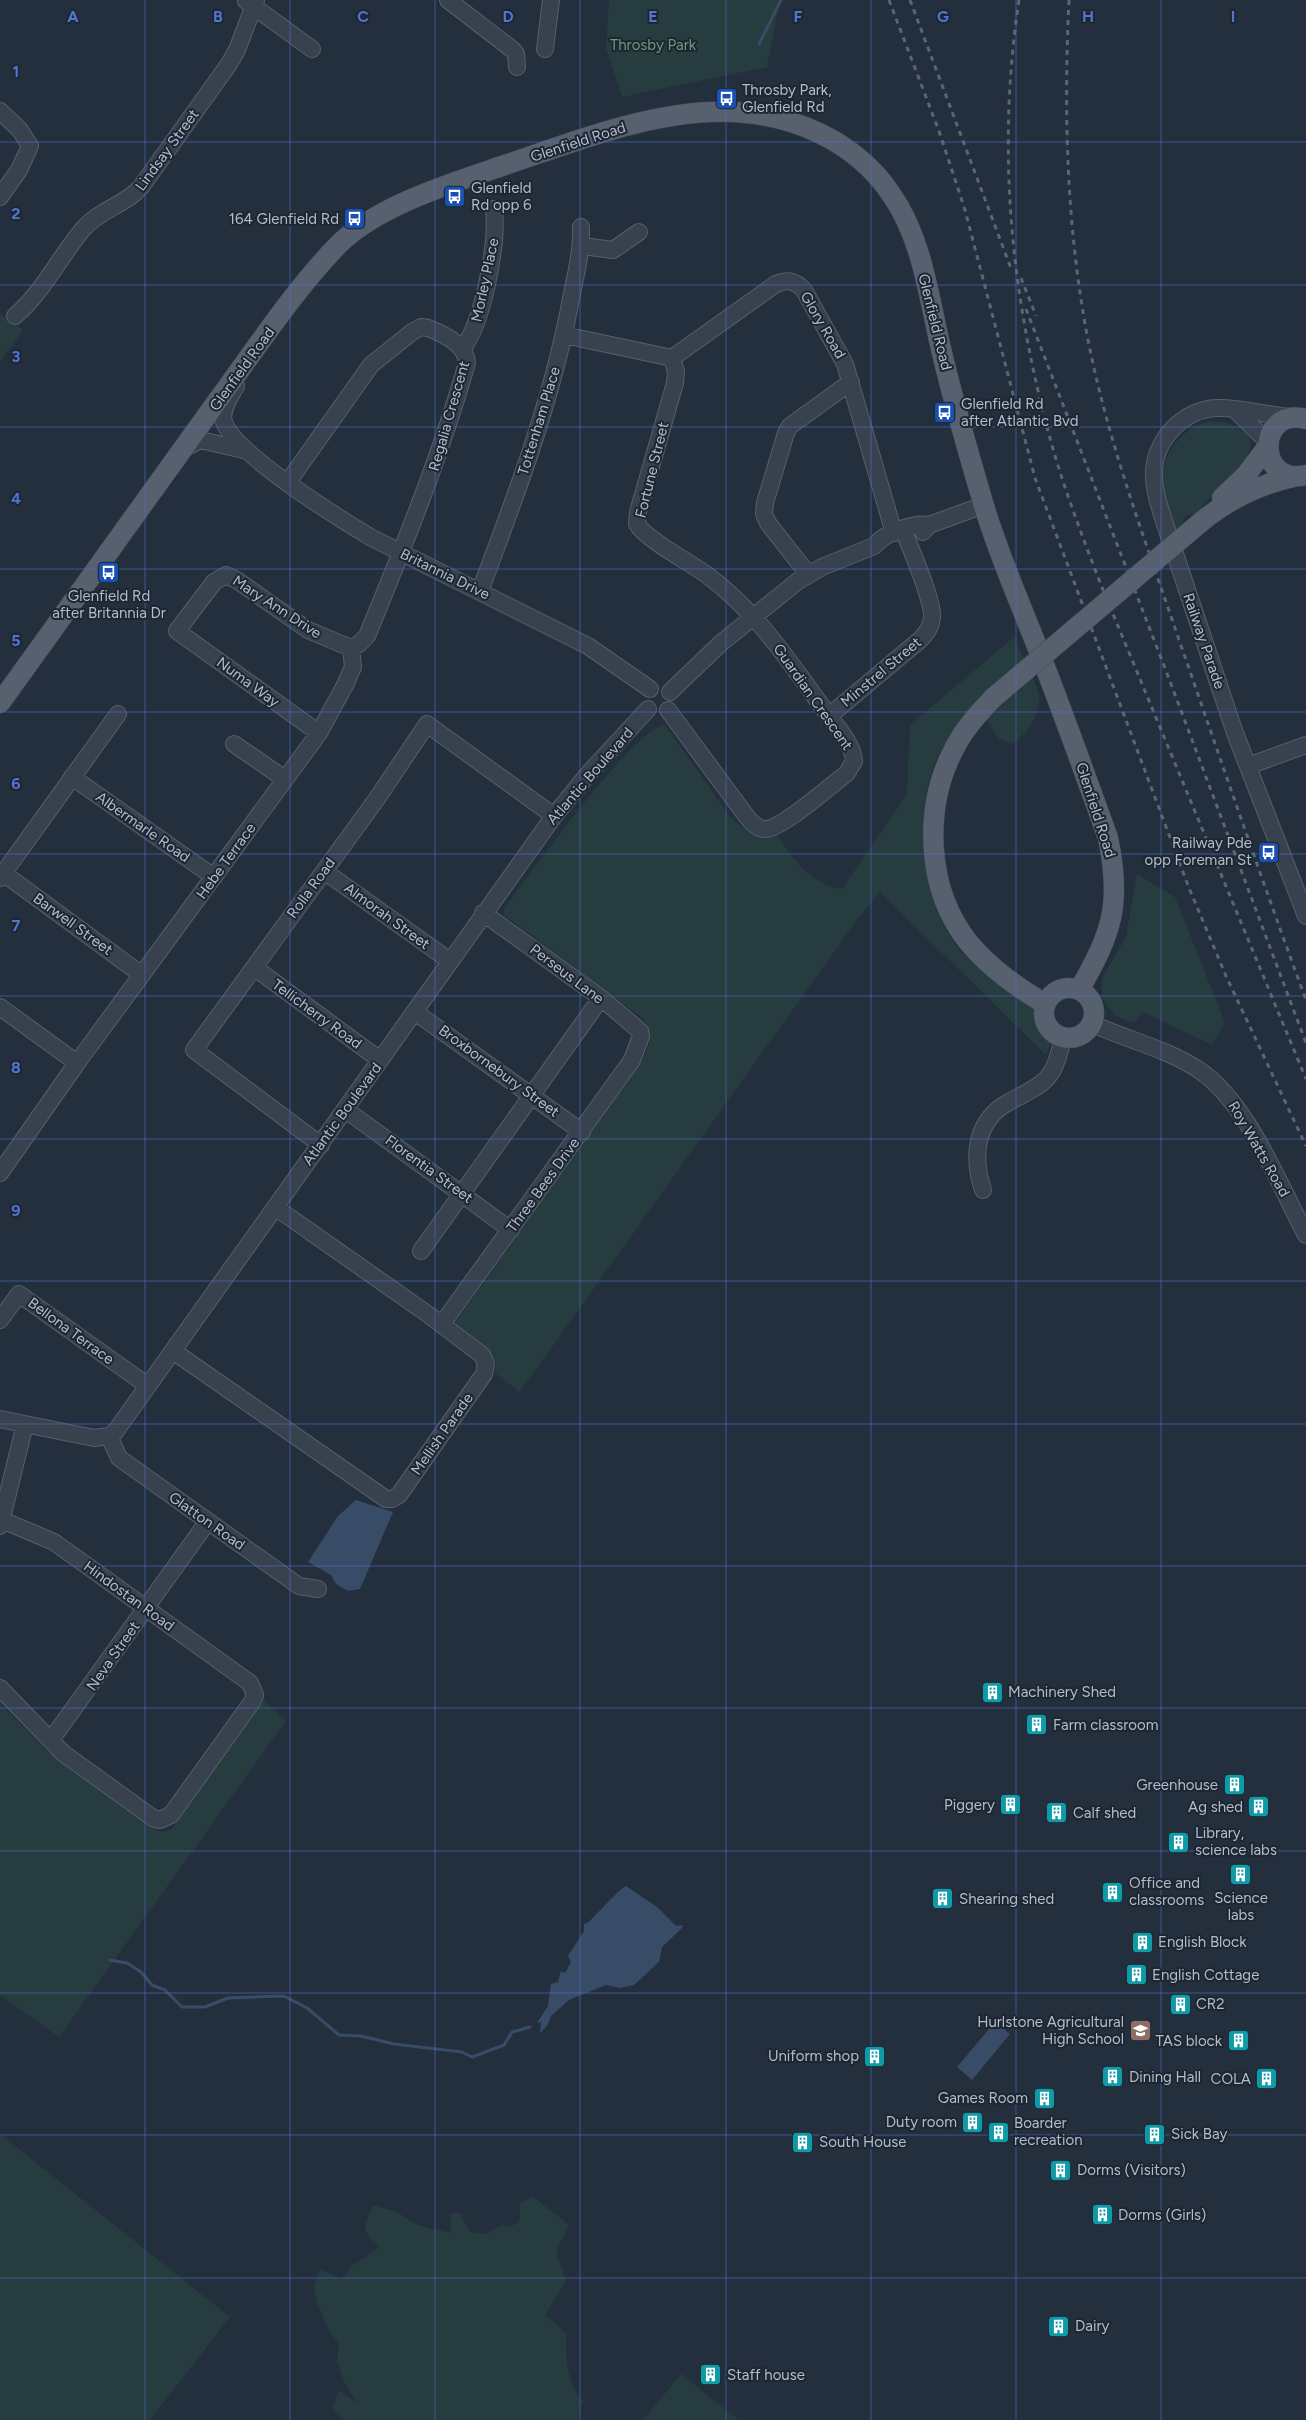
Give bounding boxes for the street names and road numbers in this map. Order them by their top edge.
street label: Lindsay Street [131,105,203,194]
street label: Glenfield Road [528,118,628,166]
street label: Morley Place [467,236,503,324]
street label: Glenfield Road [914,272,956,372]
street label: Glory Road [797,288,849,362]
street label: Glenfield Road [206,324,278,414]
street label: Regalia Crescent [425,359,473,473]
street label: Tottenham Place [514,365,564,477]
street label: Fortune Street [631,420,673,520]
street label: Britannia Drive [397,545,493,603]
street label: Mary Ann Drive [229,572,325,642]
street label: Railway Parade [1179,591,1229,691]
street label: Minstrel Street [837,633,925,711]
street label: Guardian Crescent [770,640,857,754]
street label: Numa Way [213,653,283,711]
street label: Atlantic Boulevard [543,724,637,828]
street label: Glenfield Road [1072,760,1120,860]
street label: Albermarle Road [92,788,194,866]
street label: Hebe Terrace [192,819,260,903]
street label: Rolla Road [283,854,339,922]
street label: Almorah Street [341,879,434,953]
street label: Barwell Street [30,889,117,959]
street label: Perseus Lane [526,940,608,1008]
street label: Tellicherry Road [269,975,365,1053]
street label: Broxbornebury Street [435,1021,563,1121]
street label: Atlantic Boulevard [299,1059,385,1169]
street label: Roy Watts Road [1224,1098,1294,1200]
street label: Florentia Street [382,1131,477,1207]
street label: Three Bees Drive [503,1134,583,1236]
street label: Bellona Terrace [24,1294,118,1368]
street label: Mellish Parade [407,1390,477,1478]
street label: Glatton Road [165,1488,249,1554]
street label: Hindostan Road [80,1557,178,1635]
street label: Neva Street [83,1618,144,1694]

